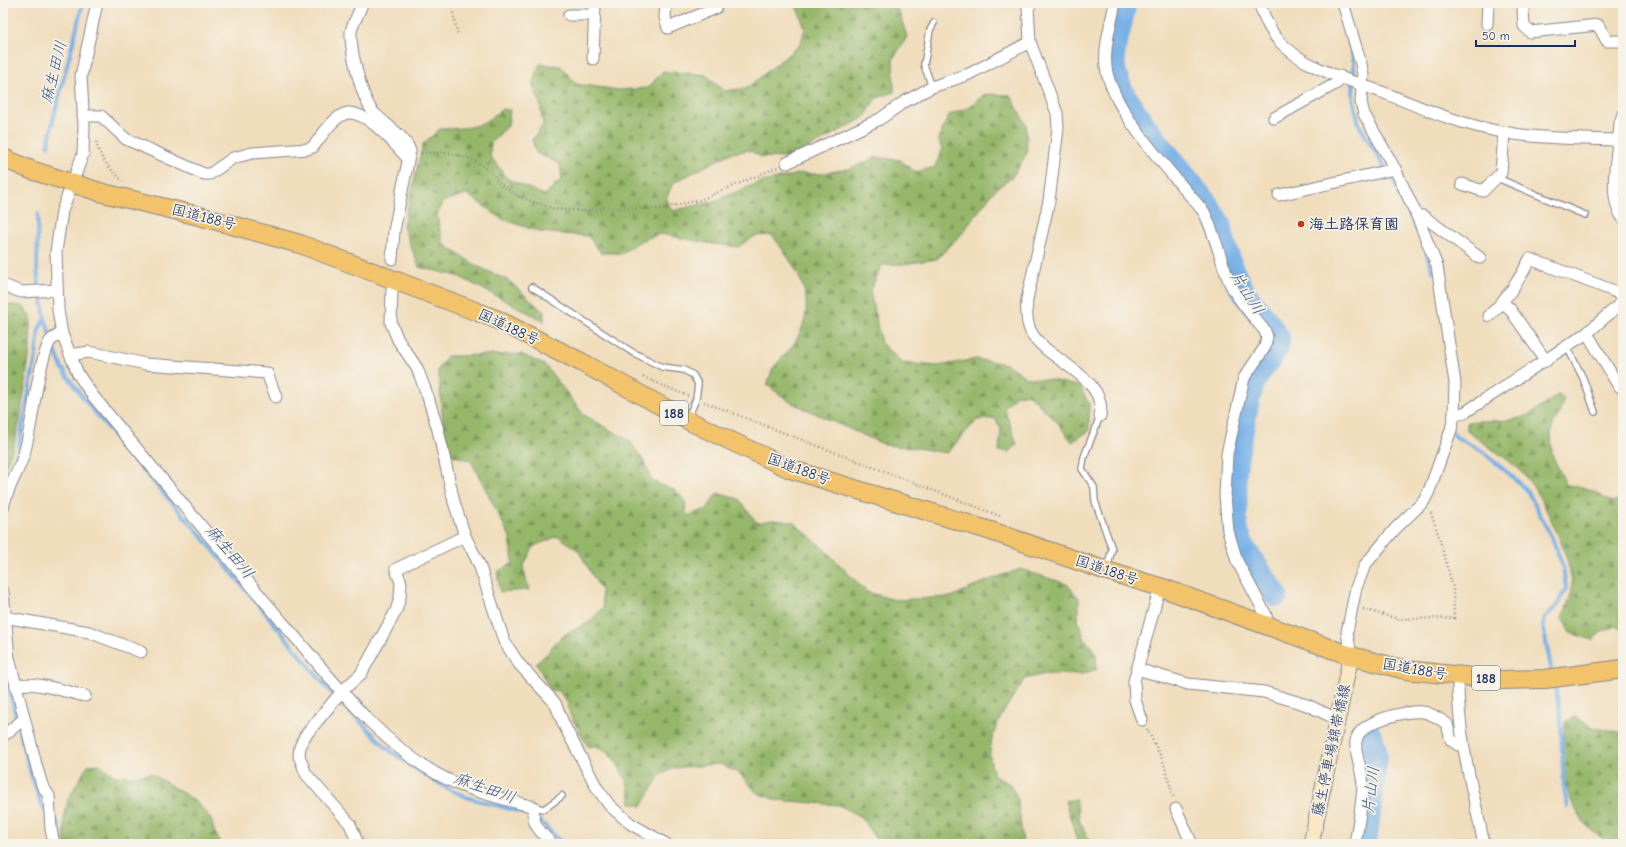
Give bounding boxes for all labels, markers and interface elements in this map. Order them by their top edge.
scale bar [1476,22,1575,48]
text: 50 m [1482,29,1510,43]
water label: 麻生田川 [38,39,70,105]
street label: 国道188号 [170,200,238,234]
place label: 海土路保育園 [1309,215,1399,233]
marker: 海土路保育園 [1296,219,1306,229]
water label: 片山川 [1226,268,1268,318]
street label: 国道188号 [475,305,543,349]
road number: 188 [660,401,688,425]
street label: 国道188号 [765,449,833,489]
water label: 麻生田川 [203,522,257,582]
street label: 国道188号 [1073,551,1141,589]
street label: 国道188号 [1381,654,1449,684]
road number: 188 [1472,666,1500,690]
street label: 藤生停車場錦帯橋線 [1308,682,1354,818]
water label: 片山川 [1359,765,1383,815]
water label: 麻生田川 [452,769,518,807]

